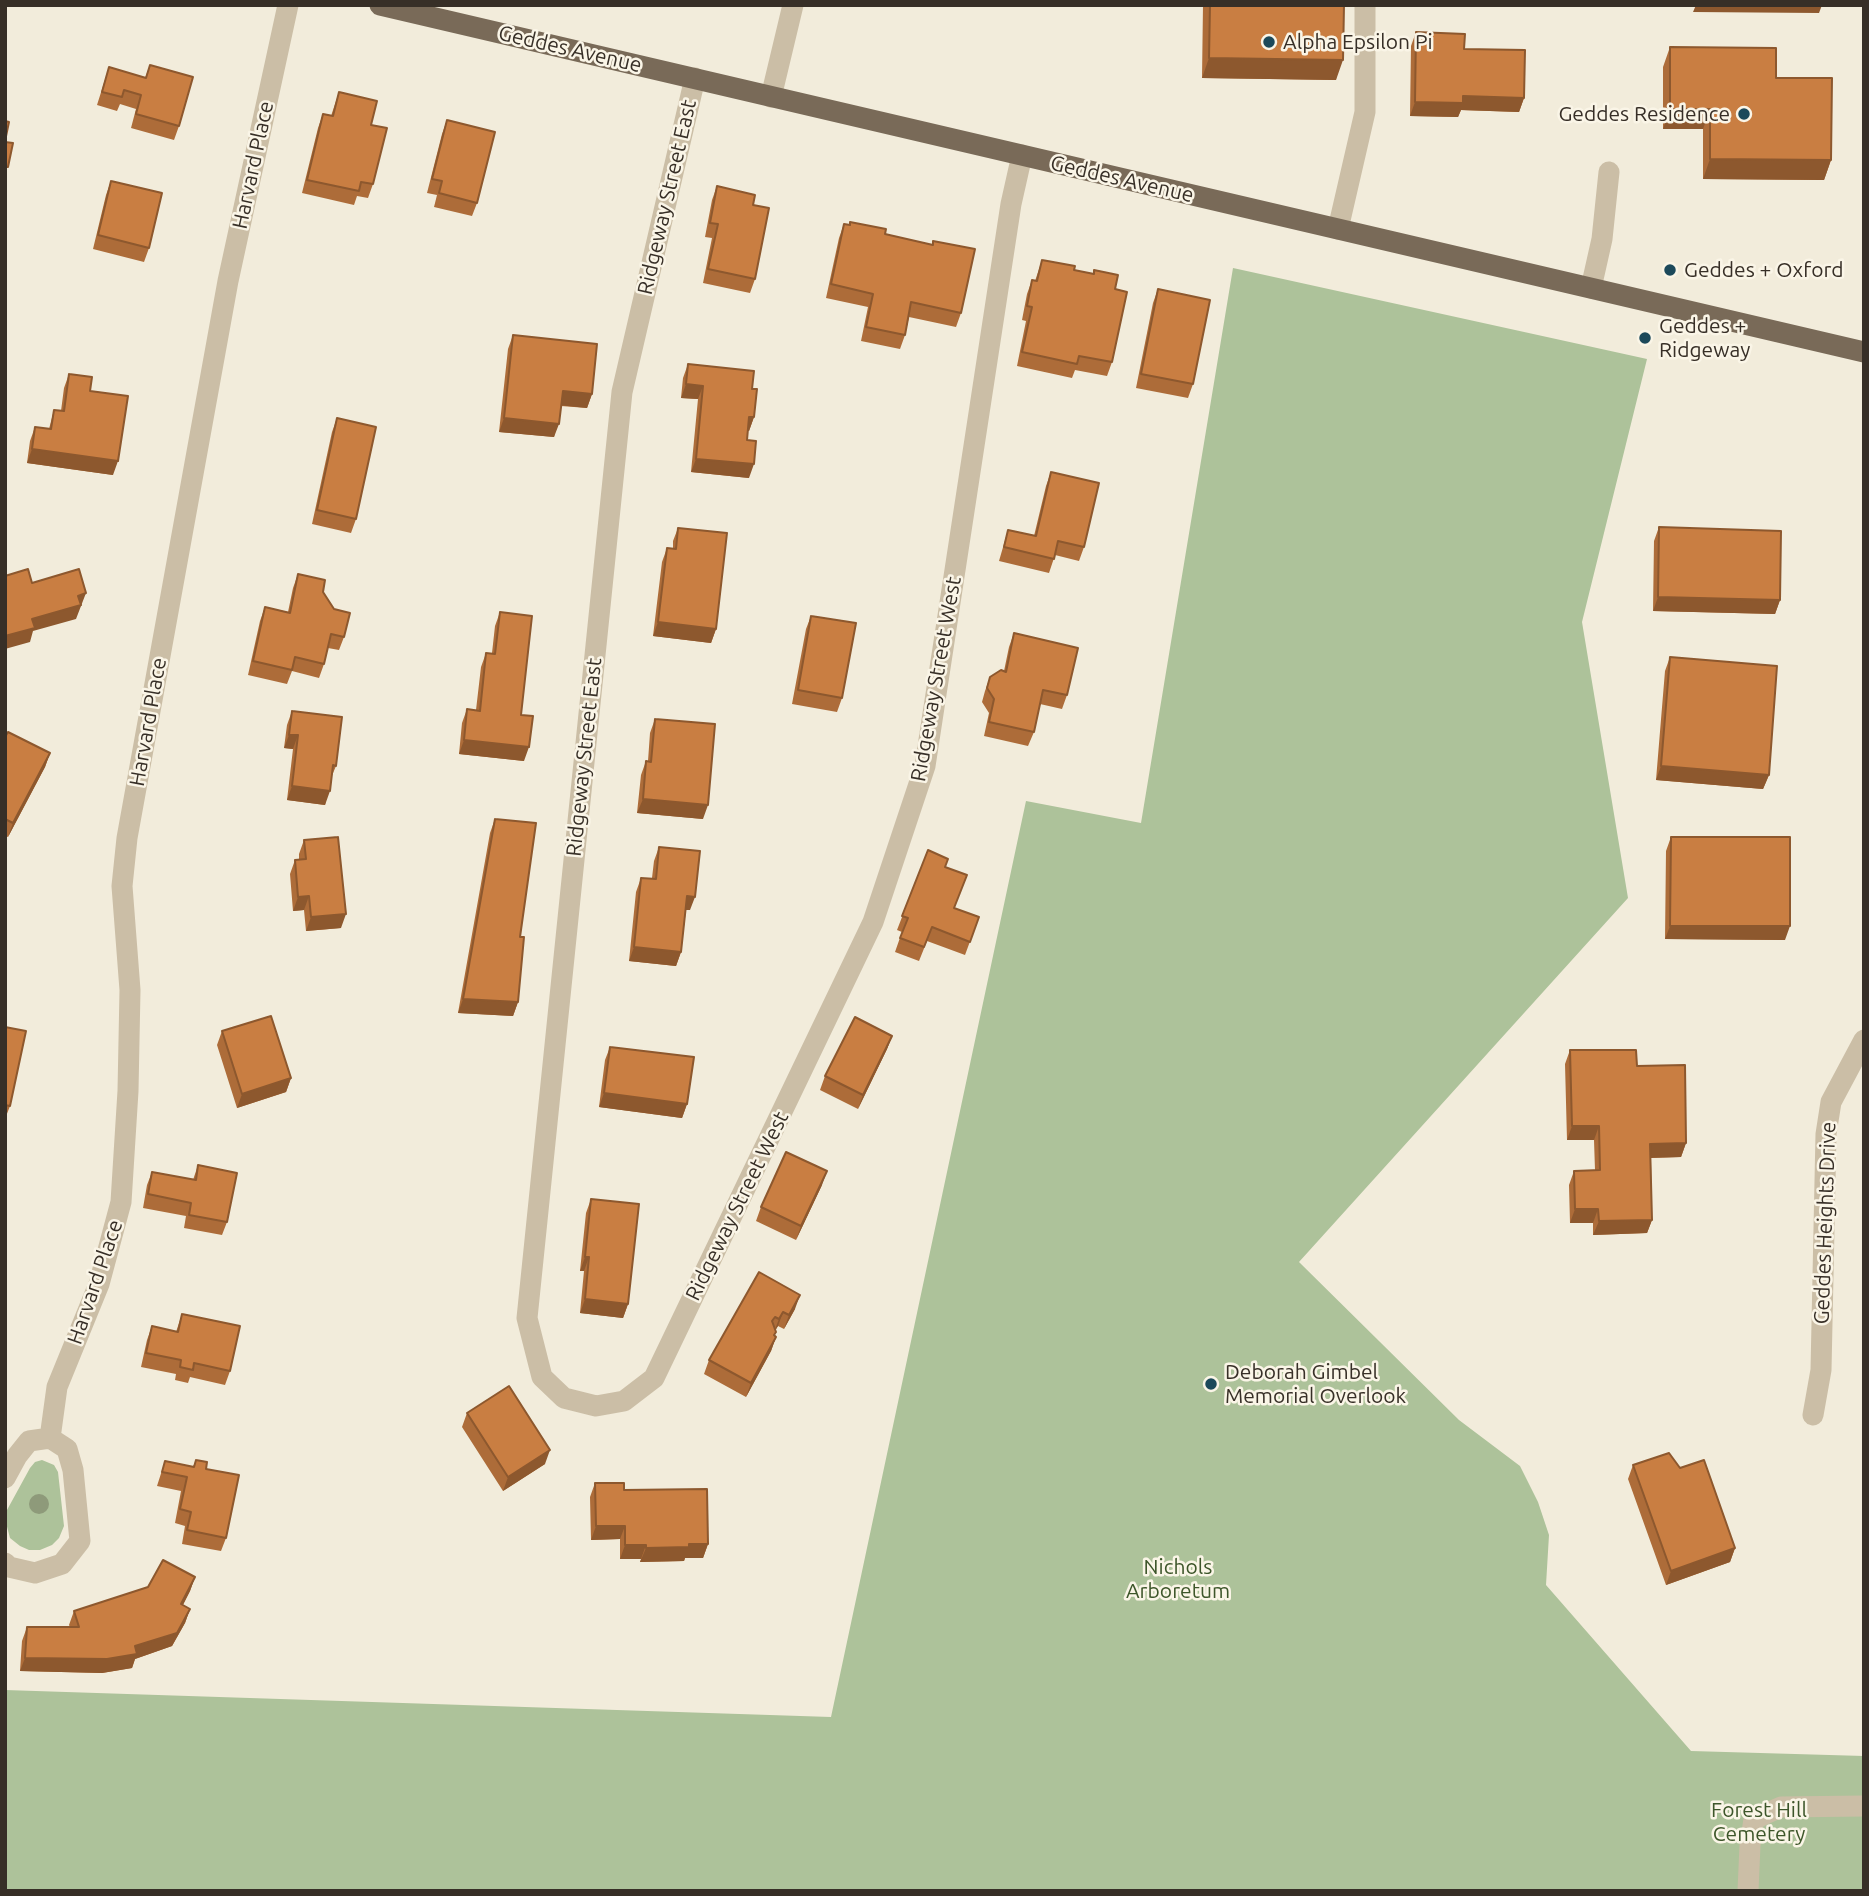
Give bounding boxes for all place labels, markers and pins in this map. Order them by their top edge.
place label: Alpha Epsilon Pi [1283,29,1433,55]
marker: Alpha Epsilon Pi [1261,34,1277,50]
place label: Geddes Residence [1558,101,1730,127]
marker: Geddes Residence [1736,106,1752,122]
place label: Geddes + Oxford [1684,257,1844,283]
marker: Geddes + Oxford [1662,262,1678,278]
place label: Geddes + Ridgeway [1659,313,1750,363]
marker: Geddes + Ridgeway [1637,330,1653,346]
place label: Deborah Gimbel Memorial Overlook [1225,1359,1406,1409]
marker: Deborah Gimbel Memorial Overlook [1203,1376,1219,1392]

